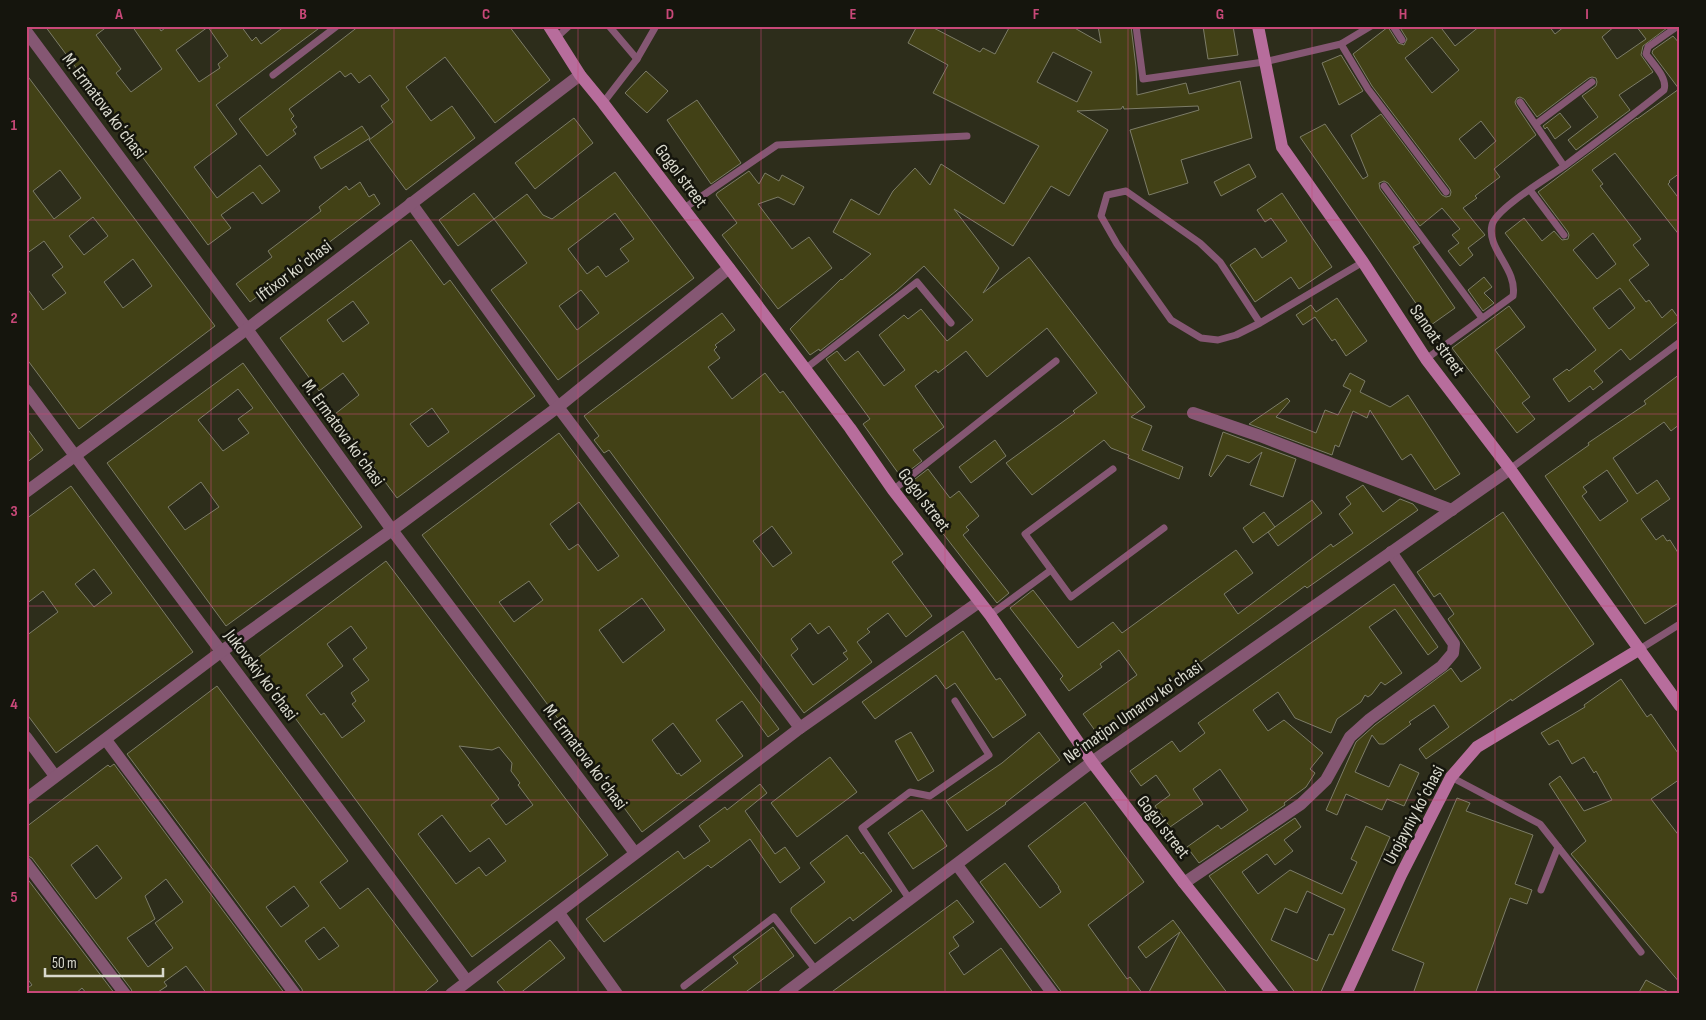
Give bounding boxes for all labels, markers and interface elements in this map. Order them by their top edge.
text: A [114,5,123,24]
text: B [299,5,307,24]
text: C [482,5,490,24]
text: D [666,5,674,24]
text: E [850,5,857,24]
text: F [1033,5,1040,24]
text: G [1216,5,1224,24]
text: H [1399,5,1407,24]
text: I [1585,5,1589,24]
street label: M. Ermatova koʻchasi [57,49,151,163]
text: 1 [11,116,18,135]
street label: Gogol street [650,140,712,212]
street label: Iftixor koʻchasi [252,236,336,306]
street label: Sanoat street [1405,300,1469,380]
text: 2 [10,309,18,328]
street label: M. Ermatova koʻchasi [297,375,389,491]
street label: Gogol street [893,464,955,536]
text: 3 [10,502,18,521]
street label: Jukovskiy koʻchasi [219,625,302,725]
street label: Neʻmatjon Umarov koʻchasi [1059,656,1207,768]
text: 4 [10,695,18,714]
street label: M. Ermatova koʻchasi [538,700,632,814]
street label: Urоjayniy koʻchasi [1379,762,1449,868]
street label: Gogol street [1132,791,1194,863]
text: 5 [10,888,18,907]
scale bar [45,945,162,977]
text: 50 m [52,954,77,973]

